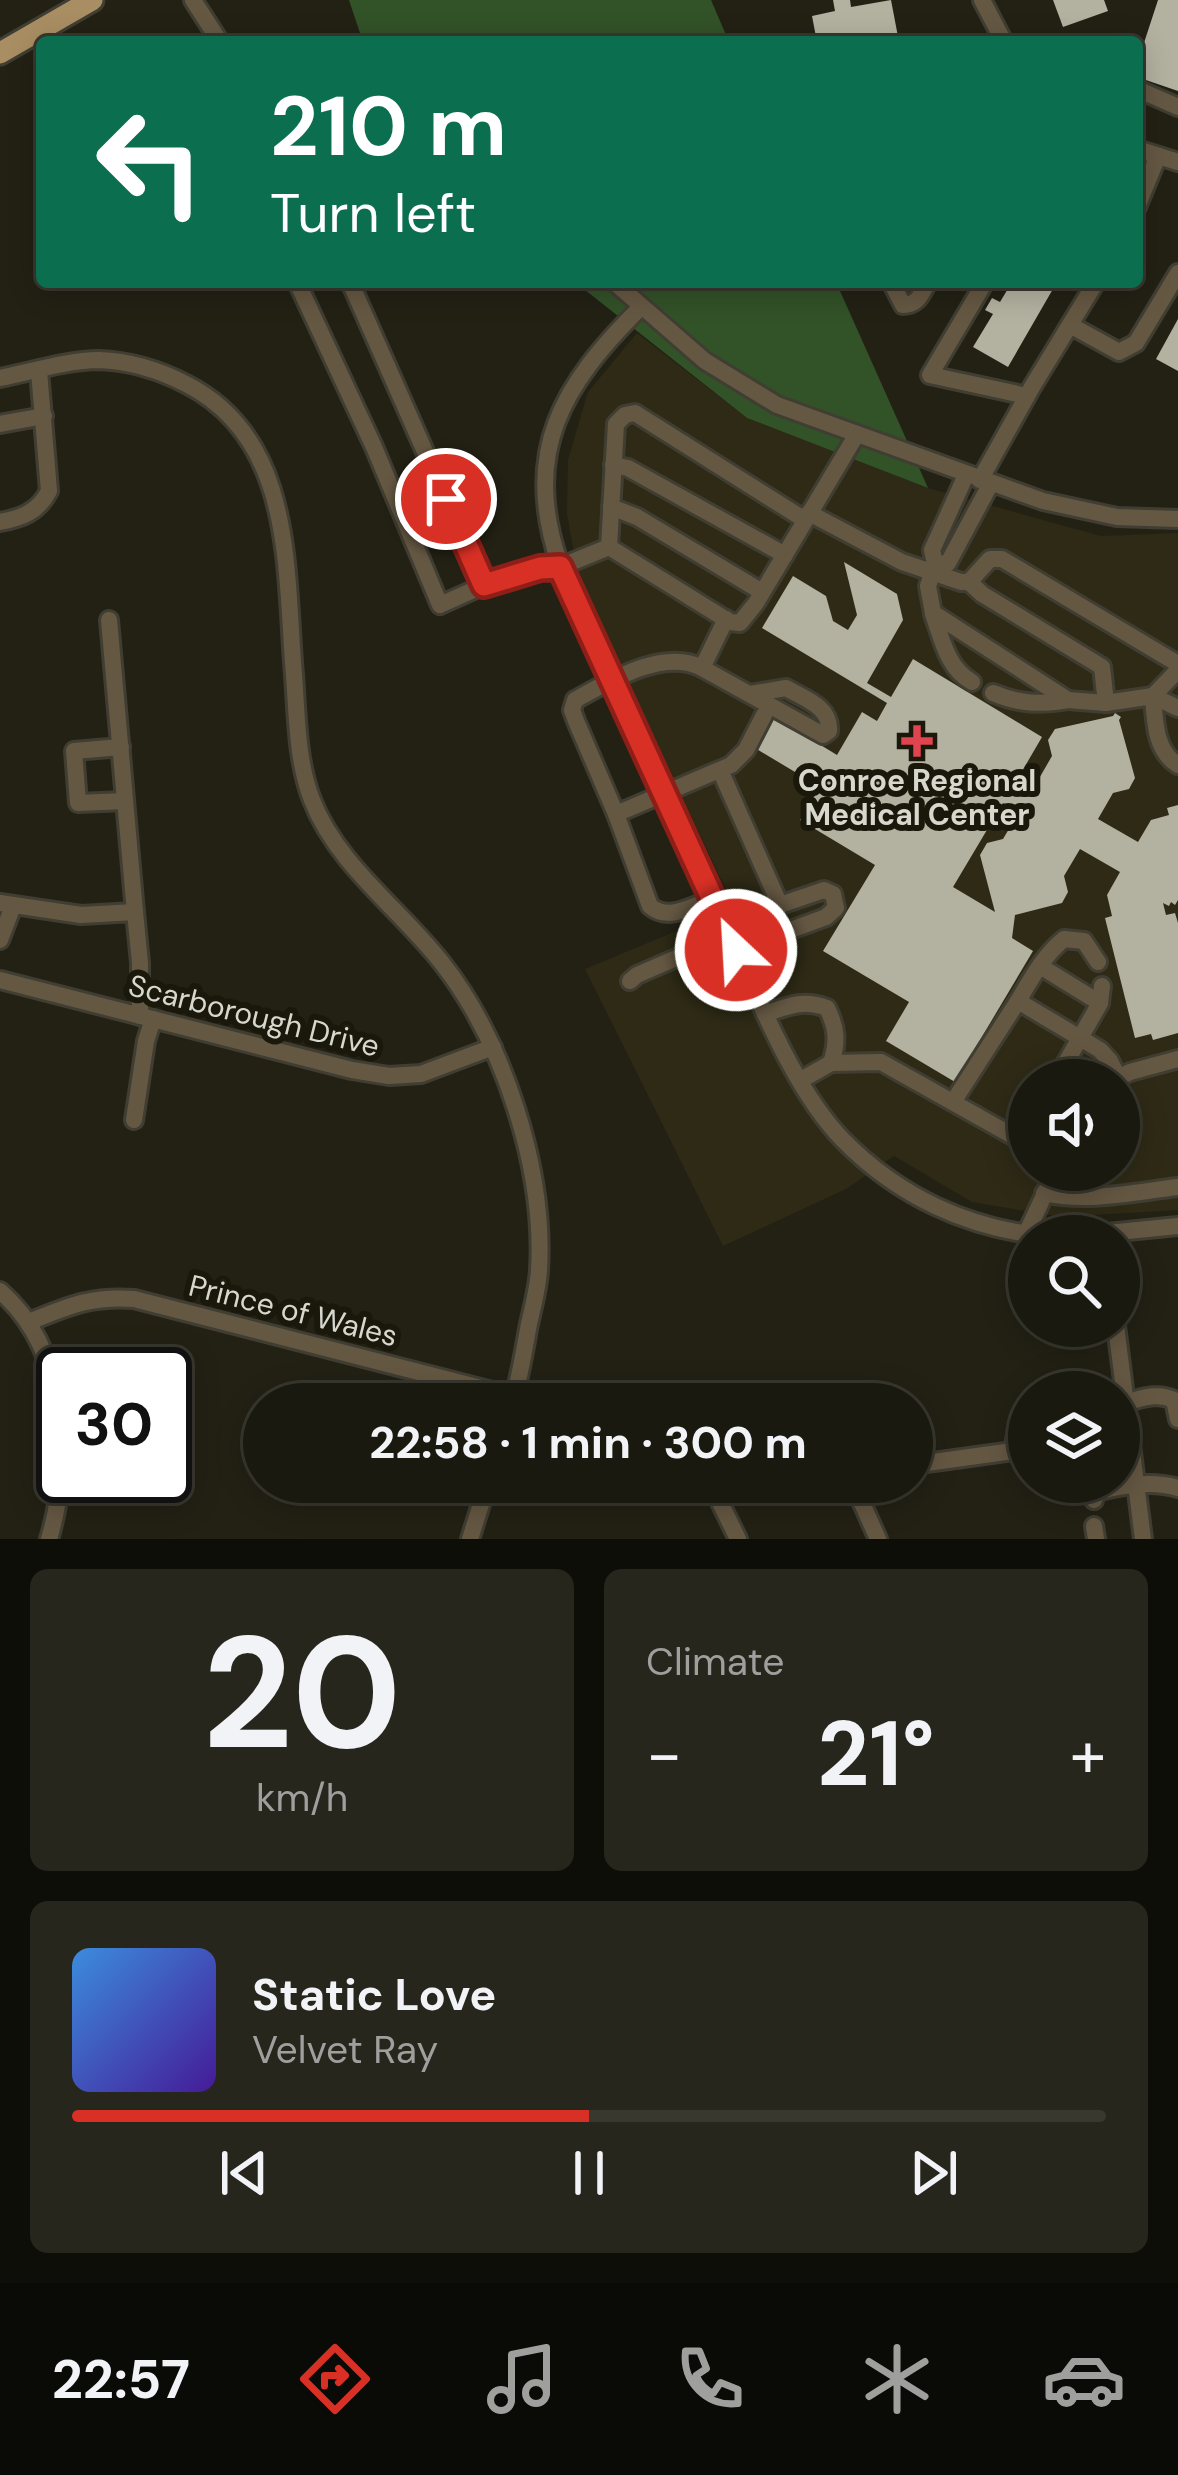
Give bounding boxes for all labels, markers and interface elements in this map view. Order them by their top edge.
text: 210 m [270,72,507,181]
icon: left [72,84,228,240]
text: Turn left [270,178,476,249]
pin [395,448,497,550]
icon: arrive [413,466,479,532]
marker: Conroe Regional Medical Center [901,725,933,757]
place label: Conroe Regional Medical Center [798,761,1036,834]
position arrow [673,887,799,1013]
street label: Scarborough Drive [125,965,384,1066]
map controls [1008,1059,1140,1503]
button: sound [1008,1059,1140,1191]
button: search [1008,1215,1140,1347]
street label: Prince of Wales [185,1266,402,1355]
speed limit sign: 30 [36,1347,192,1503]
button: layers [1008,1371,1140,1503]
text: 22:58 · 1 min · 300 m [369,1413,807,1472]
text: 20 [202,1592,402,1795]
text: Climate [646,1636,784,1687]
text: 21° [817,1696,935,1813]
text: − [646,1712,682,1797]
text: + [1070,1712,1106,1797]
text: km/h [256,1772,348,1823]
text: Static Love [252,1965,496,2024]
text: Velvet Ray [252,2024,438,2075]
icon: previous [211,2140,277,2206]
icon: pause [556,2140,622,2206]
icon: next [901,2140,967,2206]
icon: directions [293,2337,377,2421]
icon: music [480,2337,564,2421]
icon: phone [668,2337,752,2421]
icon: climate [855,2337,939,2421]
icon: car [1042,2337,1126,2421]
text: 22:57 [52,2344,190,2415]

